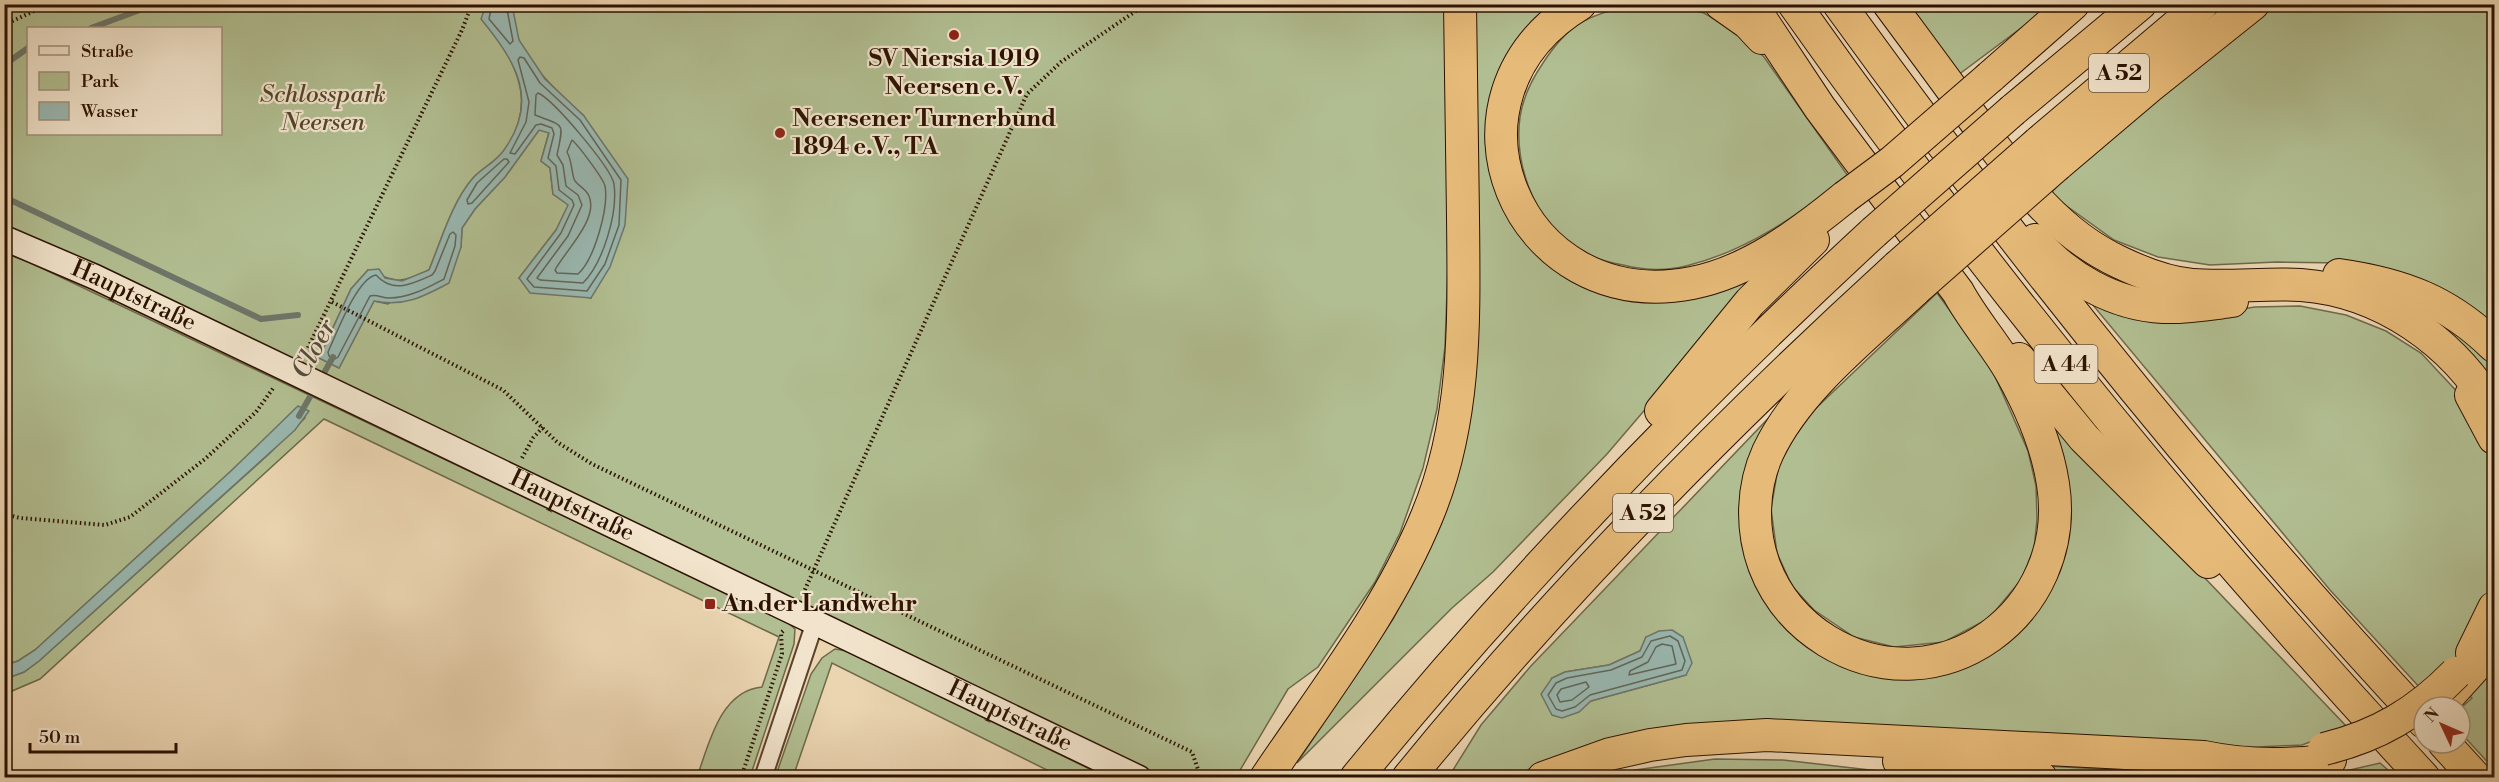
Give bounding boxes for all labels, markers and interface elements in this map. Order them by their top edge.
legend [27,27,222,135]
marker: SV Niersia 1919 Neersen e.V. [947,28,961,42]
text: Straße [81,40,134,63]
place label: SV Niersia 1919 Neersen e.V. [868,44,1040,102]
road number: A 52 [2089,54,2149,92]
text: Park [81,70,120,93]
park label: Schlosspark Neersen [260,80,386,138]
text: Wasser [80,100,138,123]
place label: Neersener Turnerbund 1894 e.V., TA [792,104,1056,162]
marker: Neersener Turnerbund 1894 e.V., TA [773,126,787,140]
street label: Hauptstraße [67,254,201,338]
water label: Cloer [285,313,344,384]
road number: A 44 [2034,345,2098,383]
street label: Hauptstraße [505,463,639,549]
road number: A 52 [1613,494,1673,532]
place label: An der Landwehr [721,589,917,619]
marker: An der Landwehr [703,597,717,611]
street label: Hauptstraße [943,673,1077,759]
north arrow [2412,695,2472,755]
text: N [2420,704,2444,727]
scale bar [30,716,176,754]
text: 50 m [39,726,81,749]

